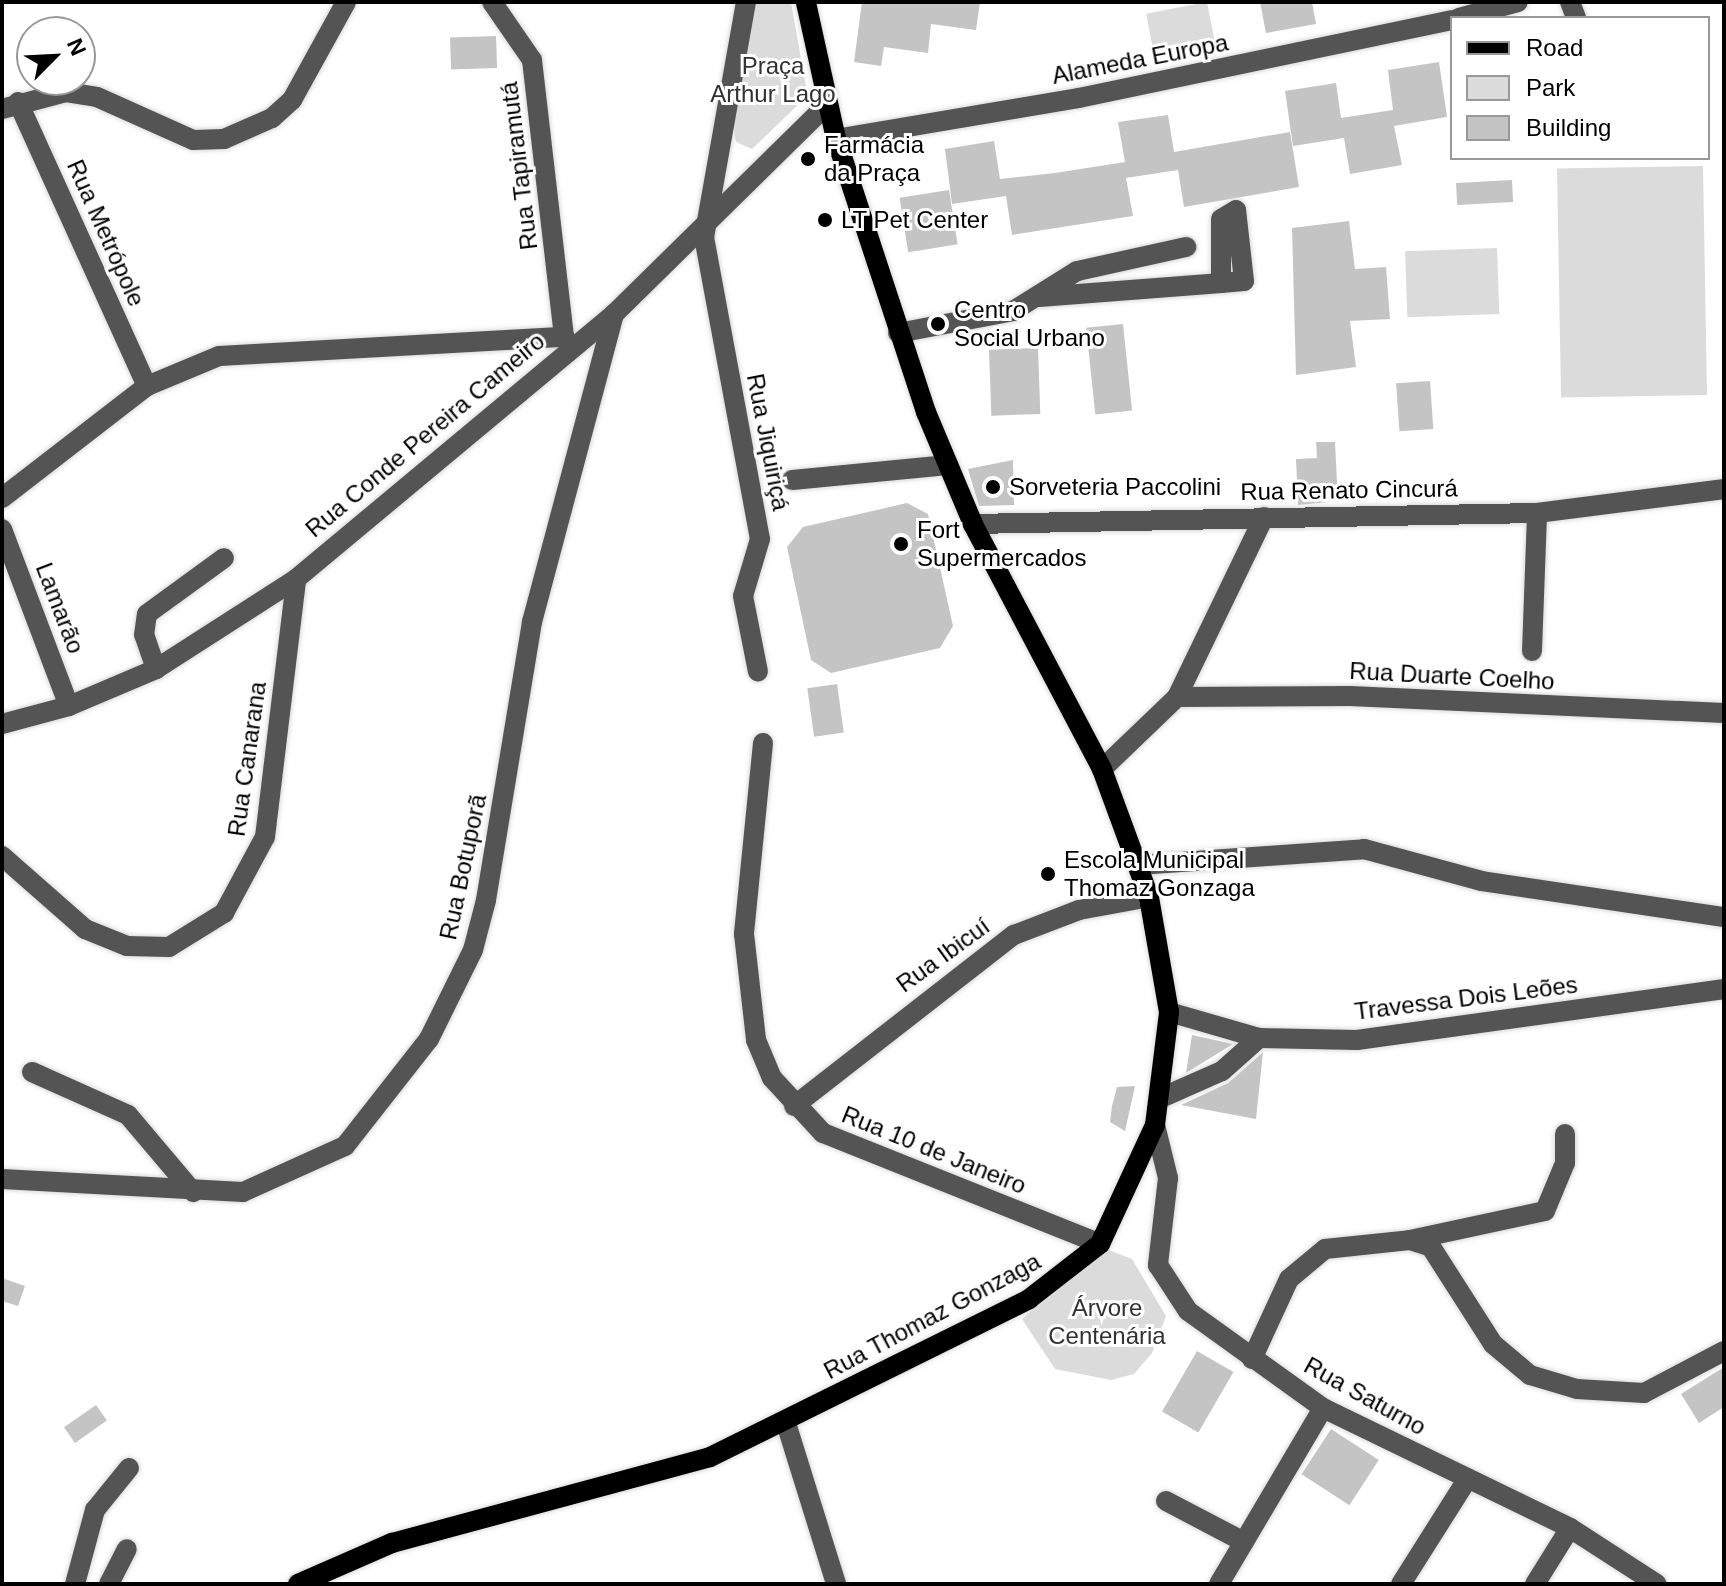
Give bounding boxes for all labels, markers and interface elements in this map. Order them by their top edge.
north arrow [16,16,96,96]
legend [1450,16,1710,160]
street label: Alameda Europa [1050,28,1230,90]
text: N [62,34,91,59]
text: Road [1526,34,1583,61]
park label: Praça Arthur Lago [710,52,836,108]
text: Park [1526,74,1575,101]
street label: Rua Tapiramutá [494,80,544,252]
text: Building [1526,114,1611,141]
place label: Farmácia da Praça [824,131,924,187]
marker: Farmácia da Praça [799,150,817,168]
street label: Rua Metrópole [61,155,151,311]
place label: LT Pet Center [841,206,989,234]
marker: LT Pet Center [816,211,834,229]
place label: Centro Social Urbano [954,296,1105,352]
marker: Centro Social Urbano [929,315,947,333]
street label: Rua Conde Pereira Cameiro [300,327,550,543]
street label: Rua Jiquiriçá [741,371,795,513]
place label: Sorveteria Paccolini [1009,473,1221,501]
street label: Rua Renato Cincurá [1240,474,1458,506]
marker: Sorveteria Paccolini [984,478,1002,496]
place label: Fort Supermercados [917,516,1086,572]
marker: Fort Supermercados [892,535,910,553]
street label: Lamarão [30,559,90,657]
street label: Rua Duarte Coelho [1349,656,1555,696]
street label: Rua Canarana [222,680,272,838]
street label: Rua Botuporã [434,792,492,942]
place label: Escola Municipal Thomaz Gonzaga [1064,846,1255,902]
marker: Escola Municipal Thomaz Gonzaga [1039,865,1057,883]
street label: Rua Ibicuí [891,912,995,998]
street label: Travessa Dois Leões [1353,970,1579,1026]
street label: Rua 10 de Janeiro [838,1100,1030,1200]
street label: Rua Thomaz Gonzaga [819,1247,1045,1385]
park label: Árvore Centenária [1048,1294,1166,1350]
street label: Rua Saturno [1299,1351,1431,1441]

